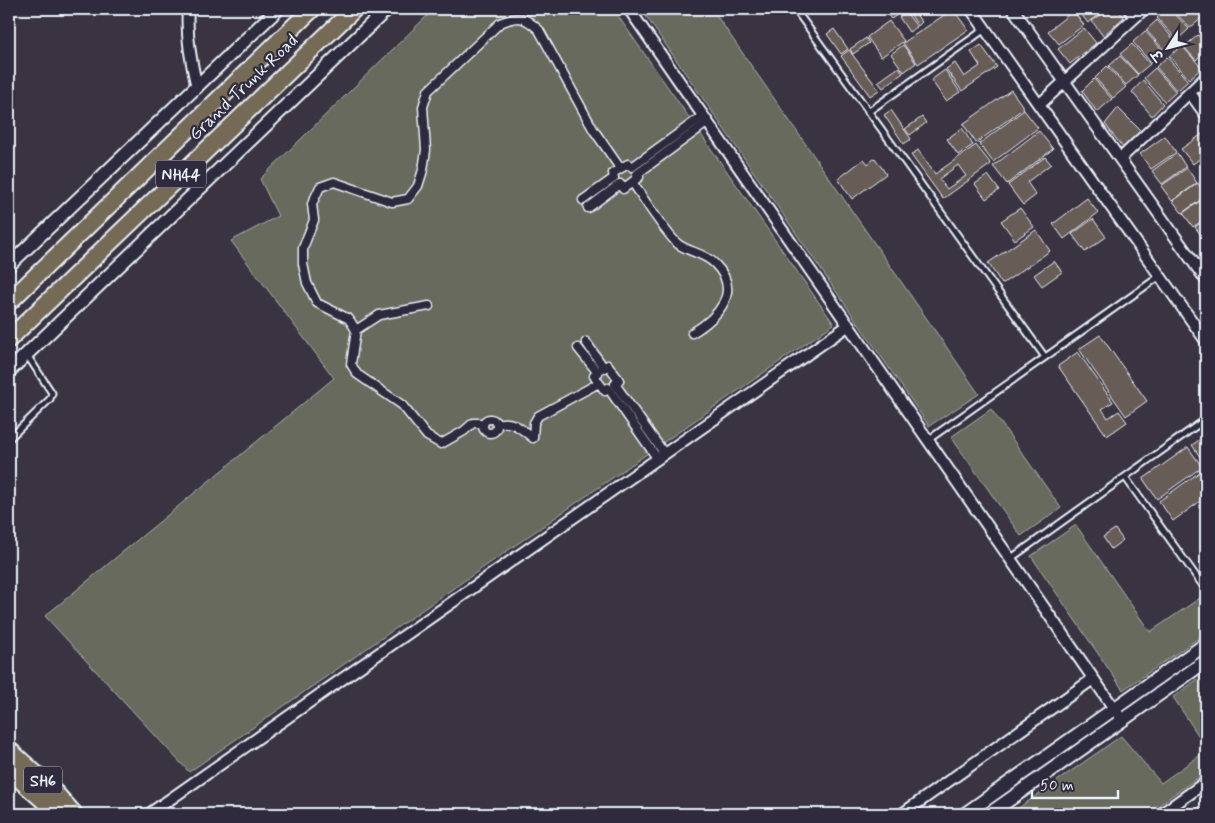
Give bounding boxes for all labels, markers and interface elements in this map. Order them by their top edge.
north arrow [1142,22,1192,72]
street label: Grand Trunk Road [184,29,304,146]
text: उ [1147,45,1169,66]
road number: NH44 [156,160,206,188]
road number: SH6 [24,766,62,794]
scale bar [1032,768,1119,800]
text: 50 m [1040,776,1074,796]

